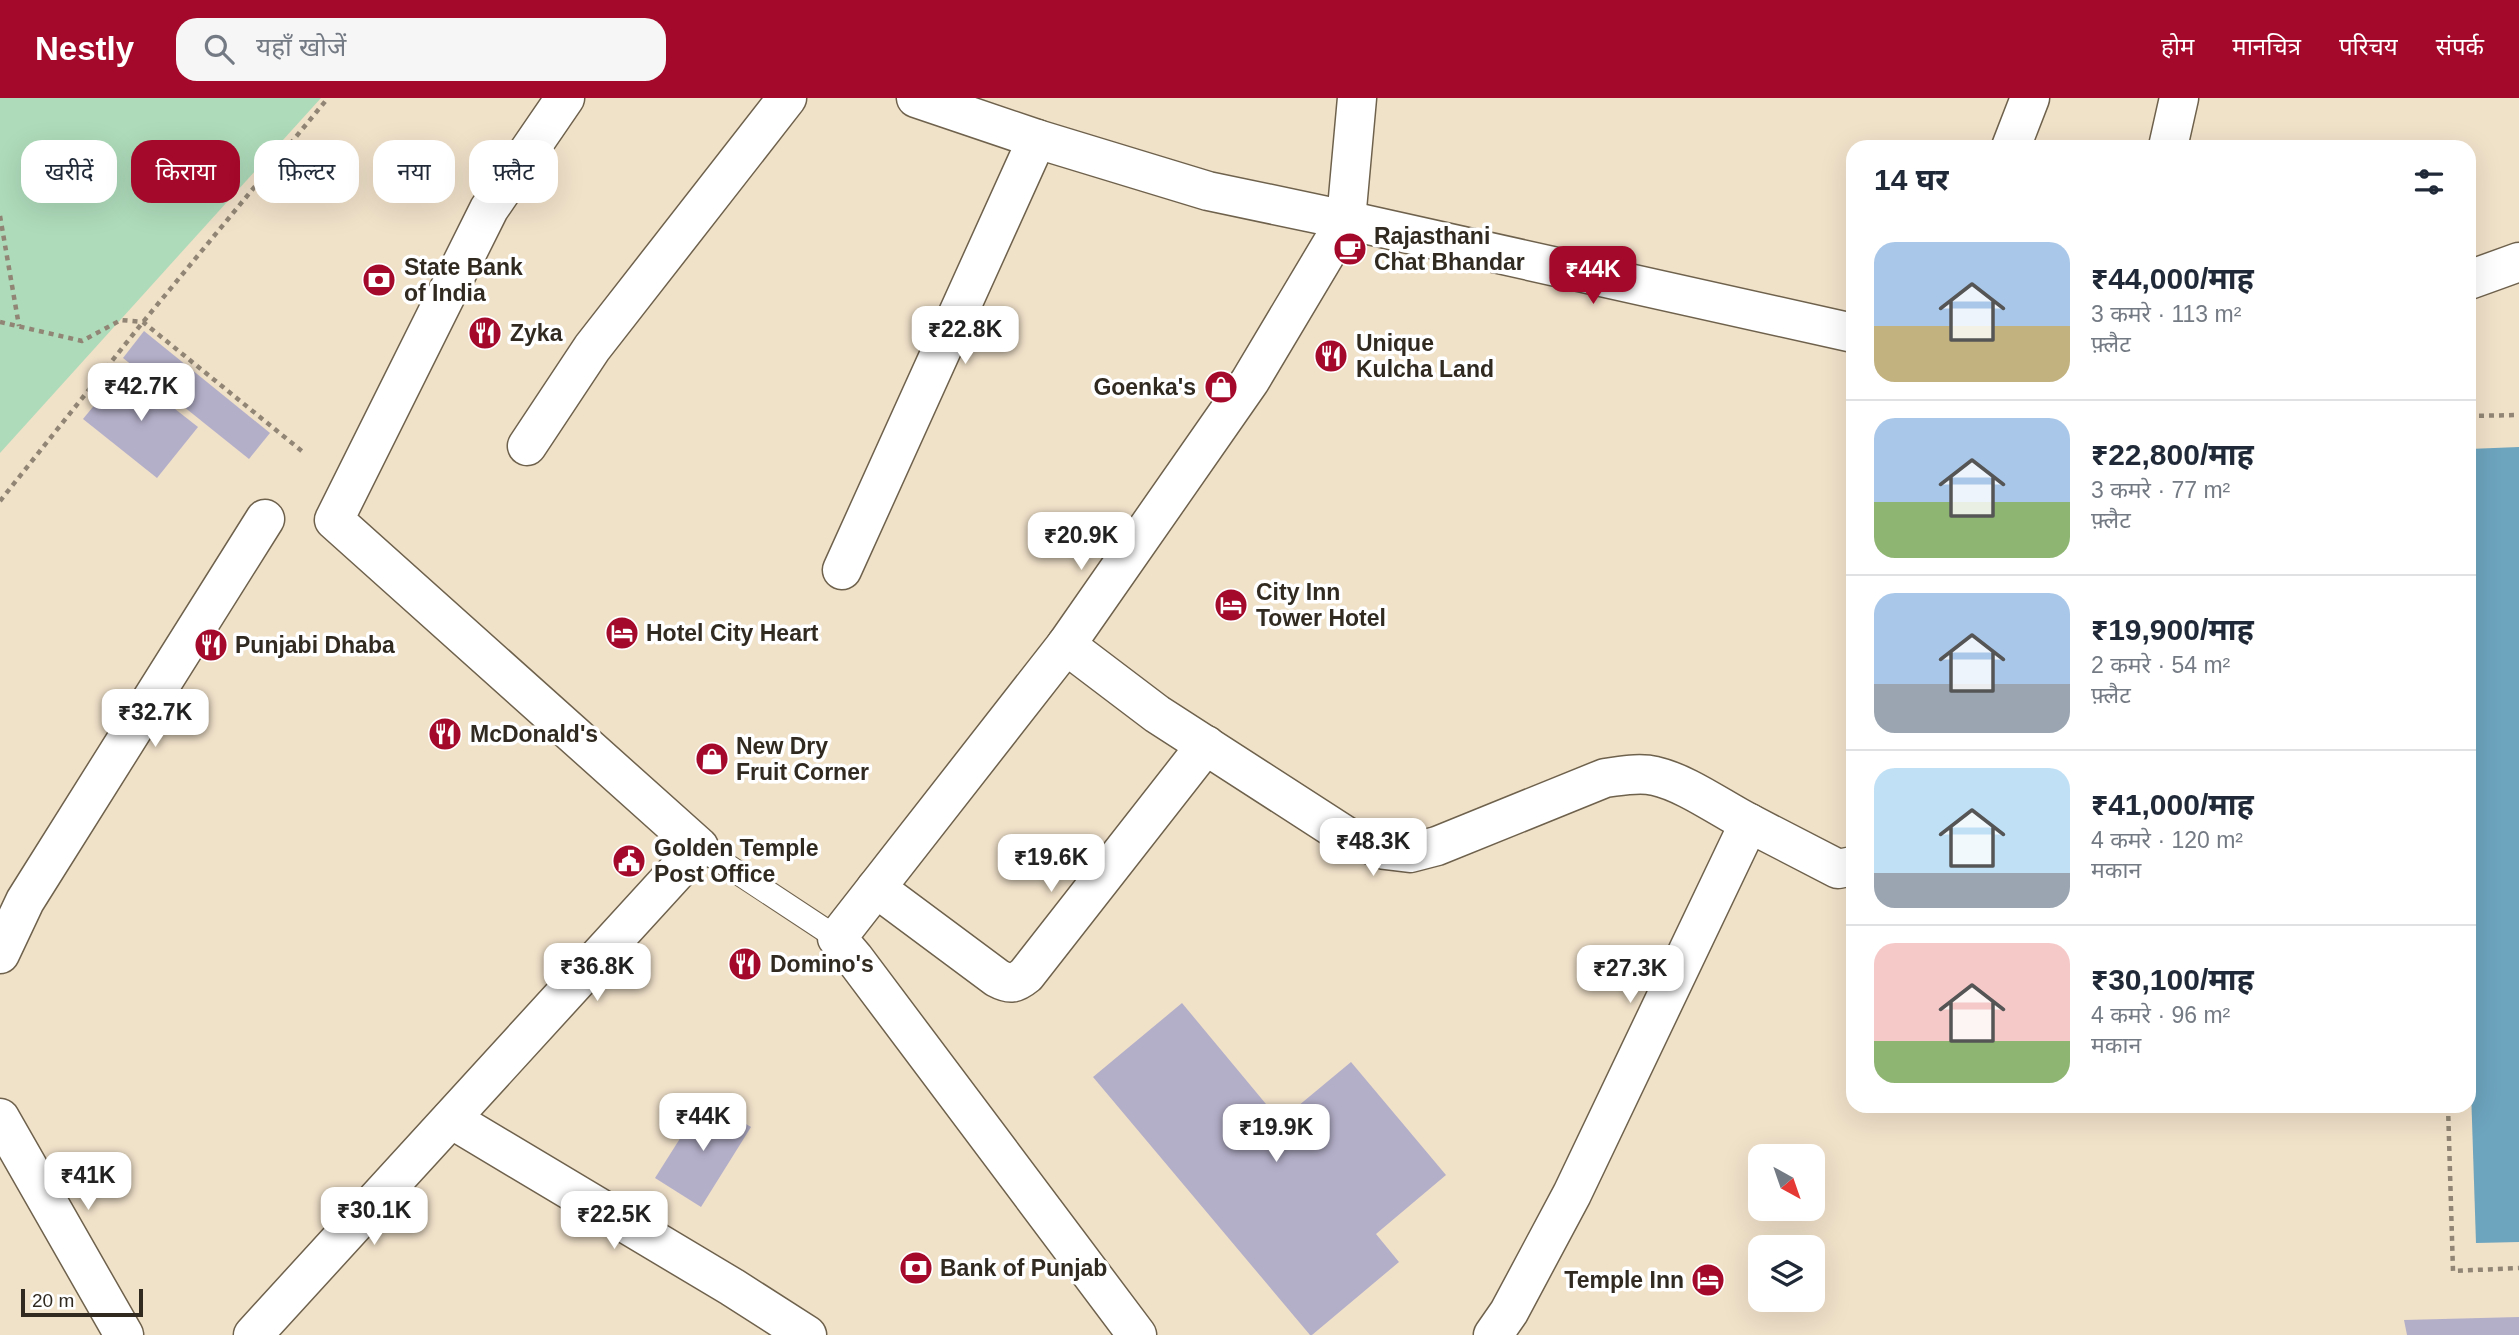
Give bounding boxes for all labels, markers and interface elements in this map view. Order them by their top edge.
search box [176,18,666,81]
text: Nestly [35,30,134,67]
icon: search [200,30,238,68]
text: यहाँ खोजें [256,32,346,62]
text: होम [2161,33,2194,60]
text: मानचित्र [2232,33,2301,60]
text: परिचय [2339,33,2398,60]
text: संपर्क [2436,33,2484,60]
chip: खरीदें [21,140,117,203]
chip: किराया [131,140,240,203]
chip: फ़िल्टर [254,140,359,203]
chip: नया [373,140,455,203]
chip: फ़्लैट [469,140,558,203]
text: 14 घर [1874,163,1948,196]
icon: filters [2410,163,2448,201]
place label: Rajasthani Chat Bhandar [1374,223,1525,275]
cafe icon: Rajasthani Chat Bhandar [1331,230,1369,268]
pin: ₹44K [1552,246,1634,306]
place label: State Bank of India [404,254,523,306]
text: ₹44K [1565,256,1621,282]
bank icon: State Bank of India [360,261,398,299]
text: ₹44,000/माह [2091,262,2254,295]
icon: home [1930,270,2014,354]
text: 3 कमरे · 113 m² [2091,301,2241,327]
pin: ₹22.8K [908,306,1022,366]
restaurant icon: Zyka [466,314,504,352]
text: ₹22.8K [928,316,1002,342]
place label: Zyka [510,320,563,346]
place label: Unique Kulcha Land [1356,330,1494,382]
text: फ़्लैट [2091,331,2131,357]
restaurant icon: Unique Kulcha Land [1312,337,1350,375]
pin: ₹42.7K [84,364,198,423]
shop icon: Goenka's [1202,368,1240,406]
text: ₹42.7K [104,373,178,399]
place label: Goenka's [1093,374,1196,400]
text: ₹22,800/माह [2091,438,2254,471]
icon: home [1930,446,2014,530]
text: 3 कमरे · 77 m² [2091,477,2230,503]
text: फ़्लैट [2091,507,2131,533]
pin: ₹20.9K [1024,512,1138,572]
text: ₹20.9K [1044,522,1118,548]
place label: City Inn Tower Hotel [1256,579,1386,631]
hotel icon: City Inn Tower Hotel [1212,586,1250,624]
text: ₹19,900/माह [2091,613,2254,646]
hotel icon: Hotel City Heart [603,614,641,652]
place label: Hotel City Heart [646,620,819,646]
icon: home [1930,621,2014,705]
restaurant icon: Punjabi Dhaba [192,626,230,664]
place label: Punjabi Dhaba [235,632,395,658]
text: 2 कमरे · 54 m² [2091,652,2230,678]
text: फ़्लैट [2091,682,2131,708]
pin: ₹32.7K [98,690,212,749]
text: ₹32.7K [118,699,192,725]
restaurant icon: McDonald's [426,715,464,753]
place label: McDonald's [470,721,598,747]
place label: New Dry Fruit Corner [736,733,869,785]
shop icon: New Dry Fruit Corner [693,740,731,778]
text: ₹41,000/माह [2091,788,2254,821]
icon: home [1930,796,2014,880]
pin: ₹48.3K [1316,818,1430,878]
text: 4 कमरे · 120 m² [2091,827,2243,853]
text: ₹48.3K [1336,828,1410,854]
pin: ₹19.6K [994,834,1108,894]
place label: Golden Temple Post Office [654,835,818,887]
public building icon: Golden Temple Post Office [610,842,648,880]
text: ₹19.6K [1014,844,1088,870]
text: मकान [2091,857,2141,883]
pin: ₹36.8K [540,944,654,1003]
restaurant icon: Domino's [726,945,764,983]
pin: ₹27.3K [1573,946,1687,1005]
place label: Domino's [770,951,874,977]
text: ₹36.8K [560,953,634,979]
text: ₹27.3K [1593,955,1667,981]
text: ₹30,100/माह [2091,963,2254,996]
icon: home [1930,971,2014,1055]
text: 4 कमरे · 96 m² [2091,1002,2230,1028]
text: मकान [2091,1032,2141,1058]
pin: ₹44K [662,1094,744,1153]
text: ₹44K [675,1103,731,1129]
pin: ₹19.9K [1219,1104,1333,1164]
text: ₹19.9K [1239,1114,1313,1140]
north arrow [1748,1144,1825,1222]
map controls [1748,1144,1825,1312]
pin: ₹41K [47,1152,129,1212]
text: ₹41K [60,1162,116,1188]
pin: ₹30.1K [317,1188,431,1247]
pin: ₹22.5K [557,1192,671,1251]
text: ₹30.1K [337,1197,411,1223]
text: ₹22.5K [577,1201,651,1227]
button: layers [1748,1235,1825,1312]
bank icon: Bank of Punjab [897,1249,935,1287]
place label: Bank of Punjab [940,1255,1107,1281]
hotel icon: Temple Inn [1689,1261,1727,1299]
place label: Temple Inn [1564,1267,1684,1293]
scale bar [21,1286,144,1318]
text: 20 m [32,1290,74,1311]

